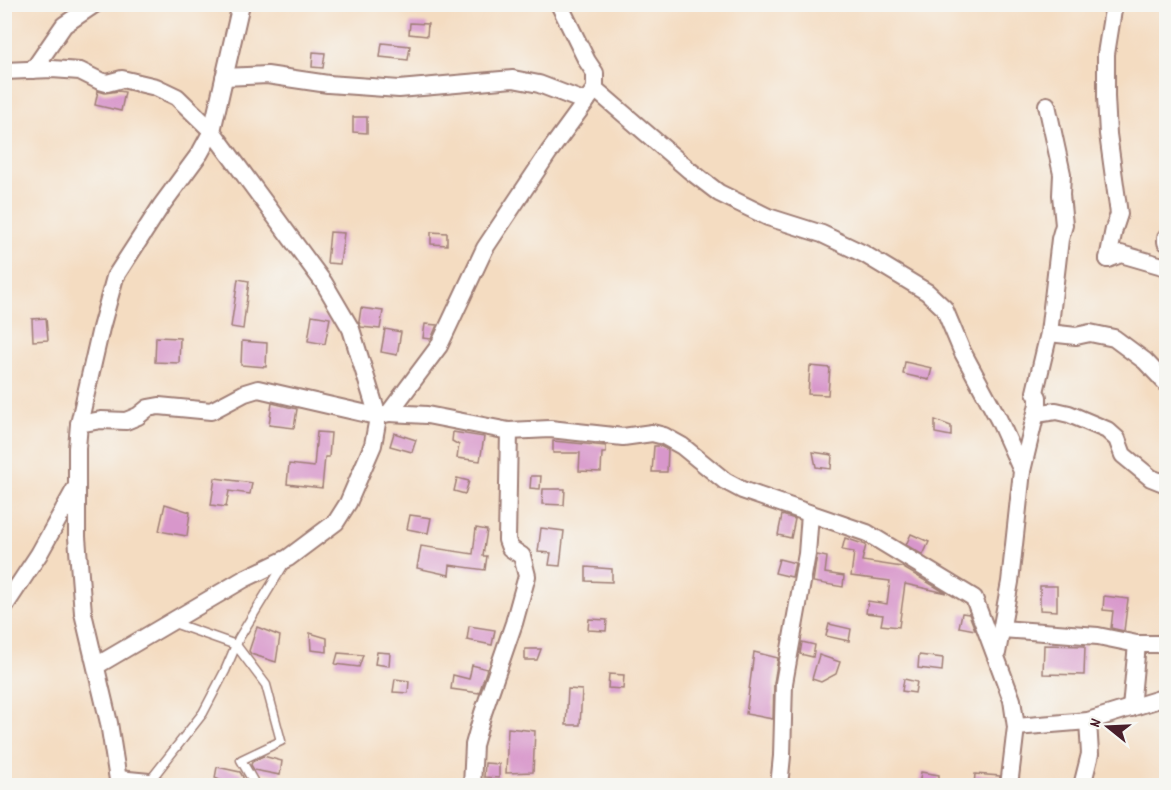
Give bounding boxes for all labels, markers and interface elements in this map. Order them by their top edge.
north arrow [1078,697,1138,757]
text: N [1084,716,1108,730]

